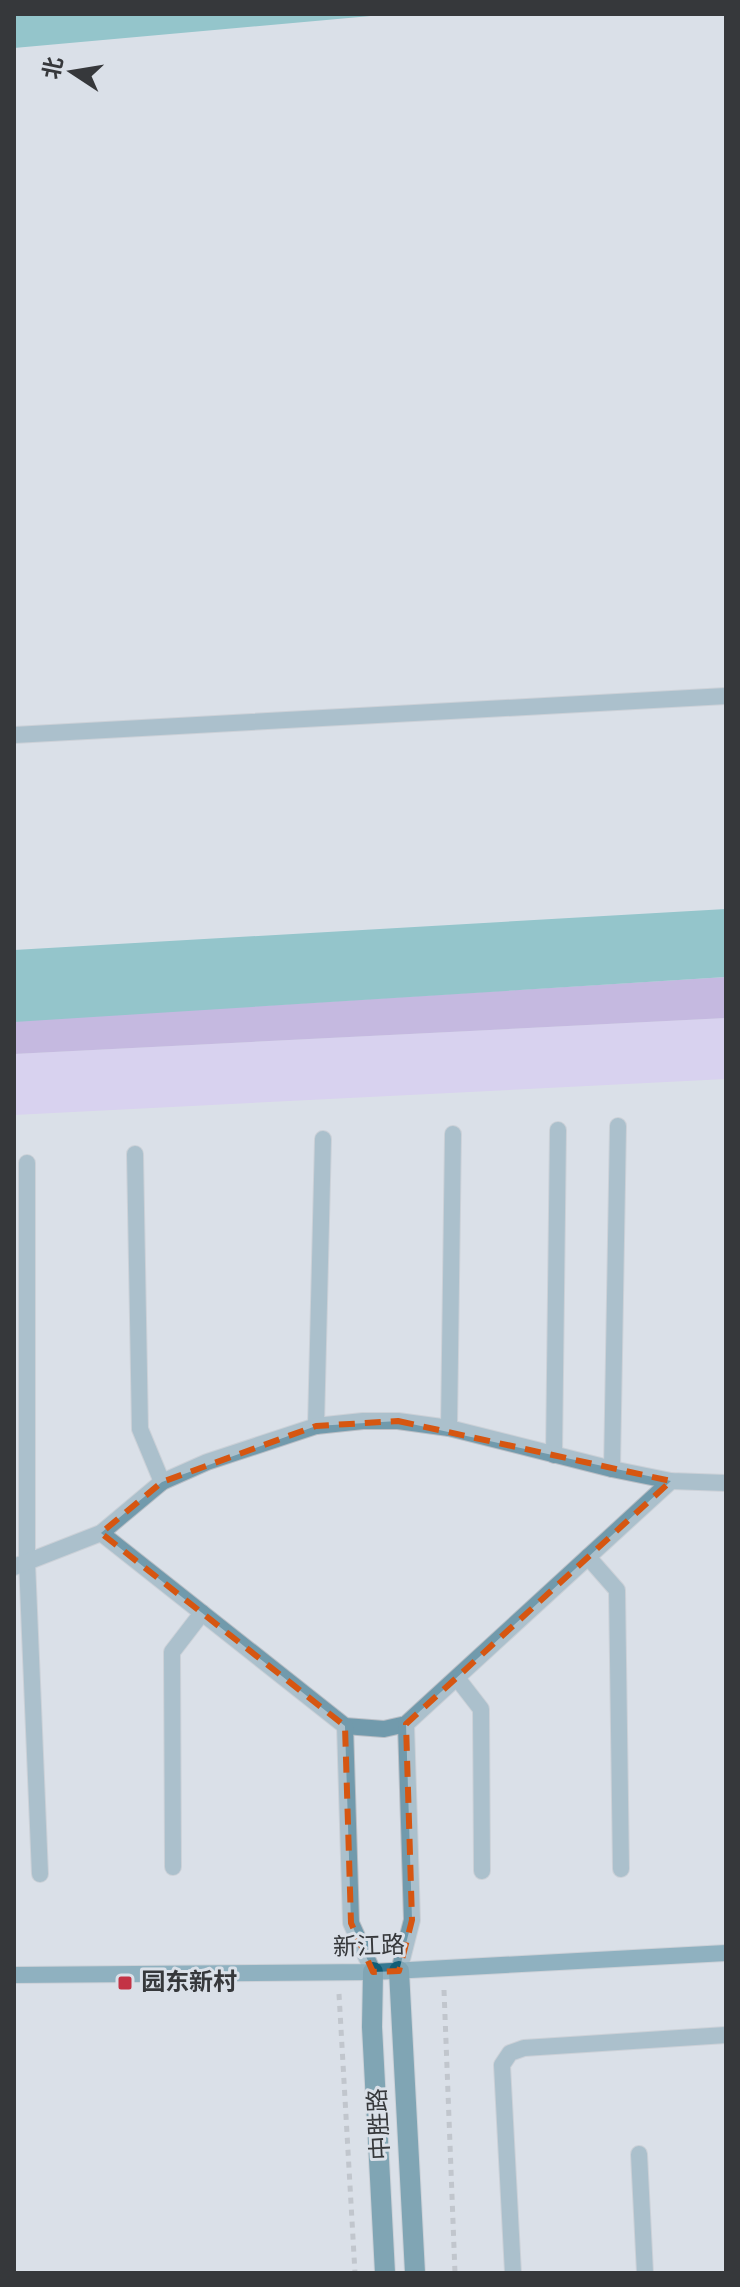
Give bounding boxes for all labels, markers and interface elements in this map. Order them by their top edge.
north arrow [32,32,112,112]
text: 北 [39,55,66,81]
street label: 新江路 [333,1932,405,1960]
place label: 园东新村 [141,1969,237,1995]
marker: 园东新村 [116,1974,134,1992]
street label: 中胜路 [364,2087,394,2161]

